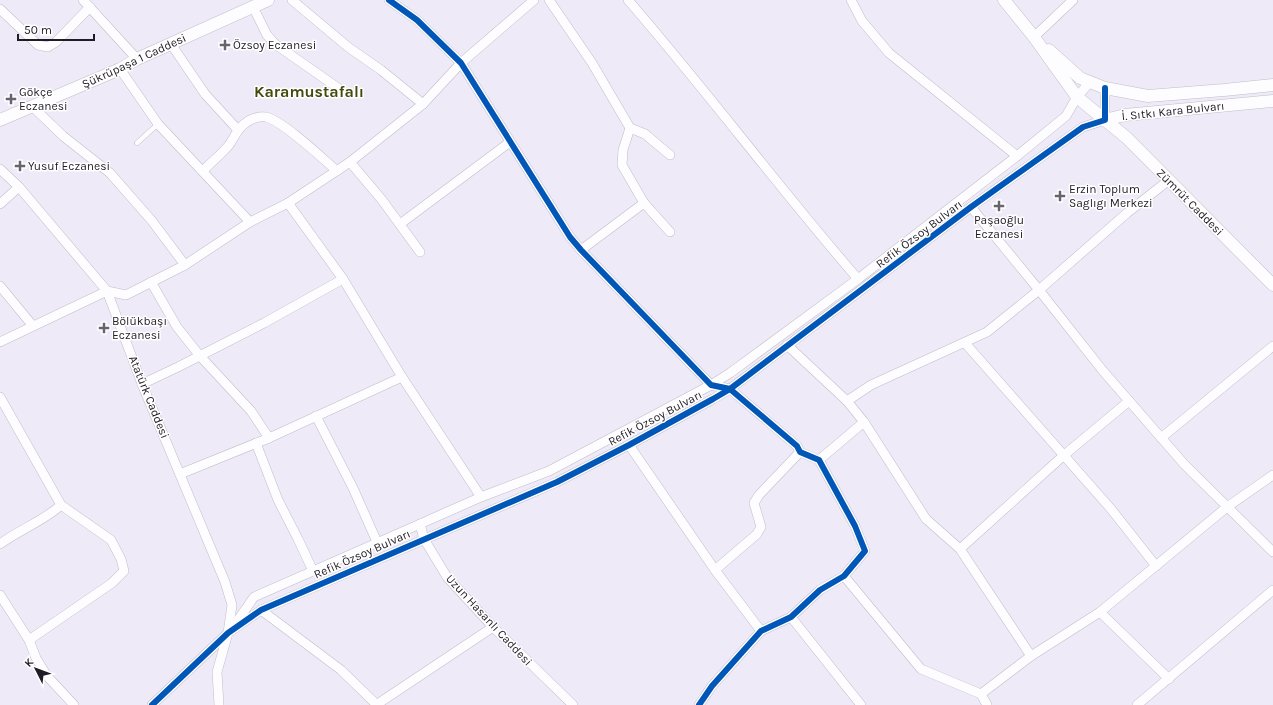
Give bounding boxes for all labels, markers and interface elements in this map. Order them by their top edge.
scale bar [18,16,94,42]
text: 50 m [24,23,52,37]
street label: Şükrüpaşa 1 Caddesi [80,31,188,91]
place label: Özsoy Eczanesi [233,38,316,52]
marker: Özsoy Eczanesi [220,40,230,50]
district label: Karamustafalı [254,82,364,101]
place label: Gökçe Eczanesi [19,85,68,113]
marker: Gökçe Eczanesi [6,94,16,104]
street label: İ. Sıtkı Kara Bulvarı [1121,99,1225,123]
place label: Yusuf Eczanesi [28,159,110,173]
marker: Yusuf Eczanesi [15,161,25,171]
street label: Zümrüt Caddesi [1154,166,1226,238]
place label: Erzin Toplum Saglıgı Merkezi [1069,182,1153,210]
marker: Erzin Toplum Saglıgı Merkezi [1054,190,1066,202]
street label: Refik Özsoy Bulvarı [873,197,965,271]
marker: Paşaoğlu Eczanesi [994,201,1004,211]
place label: Paşaoğlu Eczanesi [974,213,1024,241]
place label: Bölükbaşı Eczanesi [112,314,167,342]
marker: Bölükbaşı Eczanesi [99,323,109,333]
street label: Atatürk Caddesi [126,354,172,440]
street label: Refik Özsoy Bulvarı [606,387,704,449]
street label: Refik Özsoy Bulvarı [312,526,412,582]
street label: Uzun Hasanlı Caddesi [443,571,535,669]
north arrow [16,649,56,689]
text: K [22,655,37,670]

